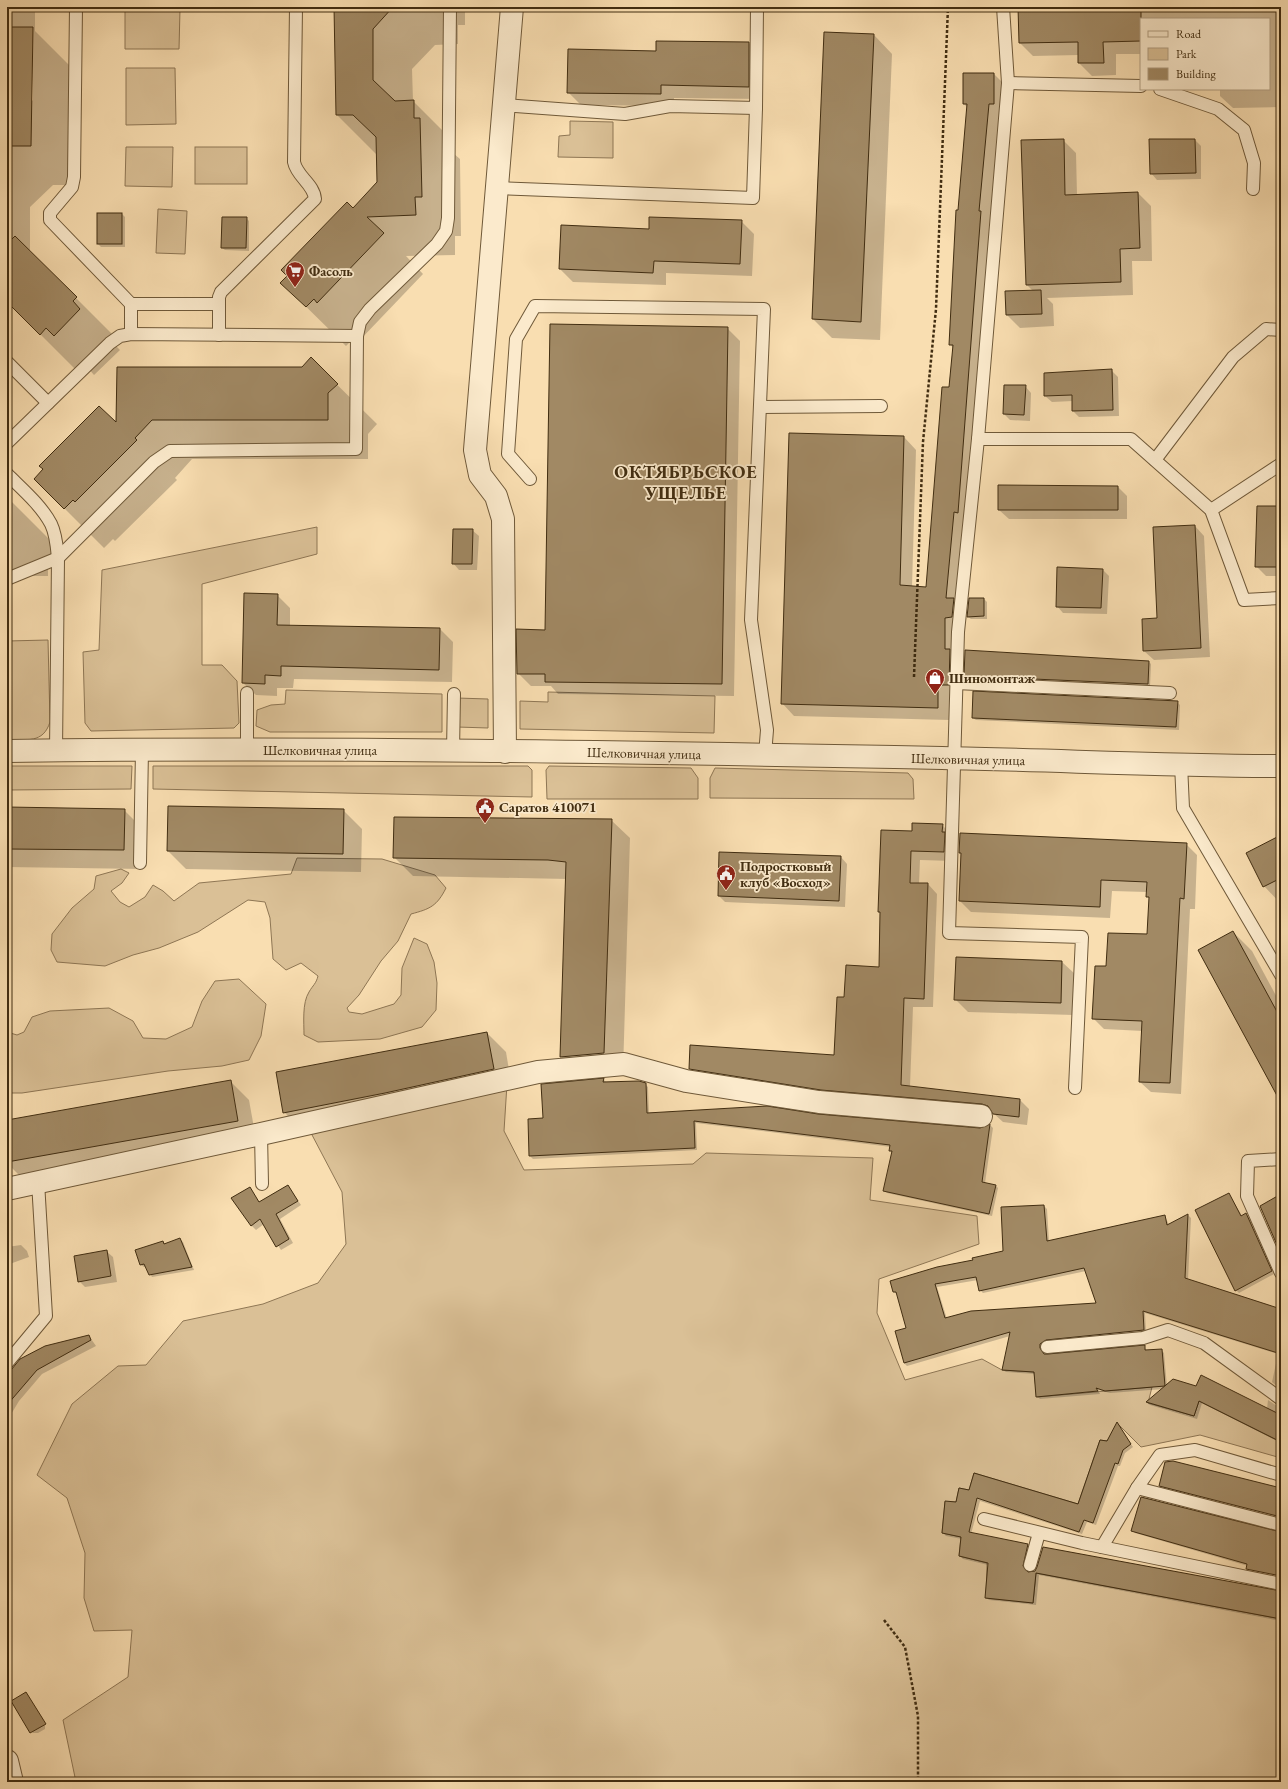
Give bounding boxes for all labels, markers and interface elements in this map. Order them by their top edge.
legend [1140,18,1270,90]
text: Road [1176,26,1202,42]
text: Park [1176,46,1197,62]
text: Building [1176,66,1217,82]
supermarket icon: Фасоль [284,260,306,288]
place label: Фасоль [309,262,353,280]
district label: ОКТЯБРЬСКОЕ УЩЕЛЬЕ [614,460,758,504]
shop icon: Шиномонтаж [924,667,946,695]
place label: Шиномонтаж [949,669,1036,687]
street label: Шелковичная улица [263,741,378,759]
street label: Шелковичная улица [587,743,702,763]
street label: Шелковичная улица [911,749,1026,769]
public building icon: Саратов 410071 [474,796,496,824]
place label: Саратов 410071 [499,798,596,816]
place label: Подростковый клуб «Восход» [740,857,832,891]
public building icon: Подростковый клуб «Восход» [715,863,737,891]

